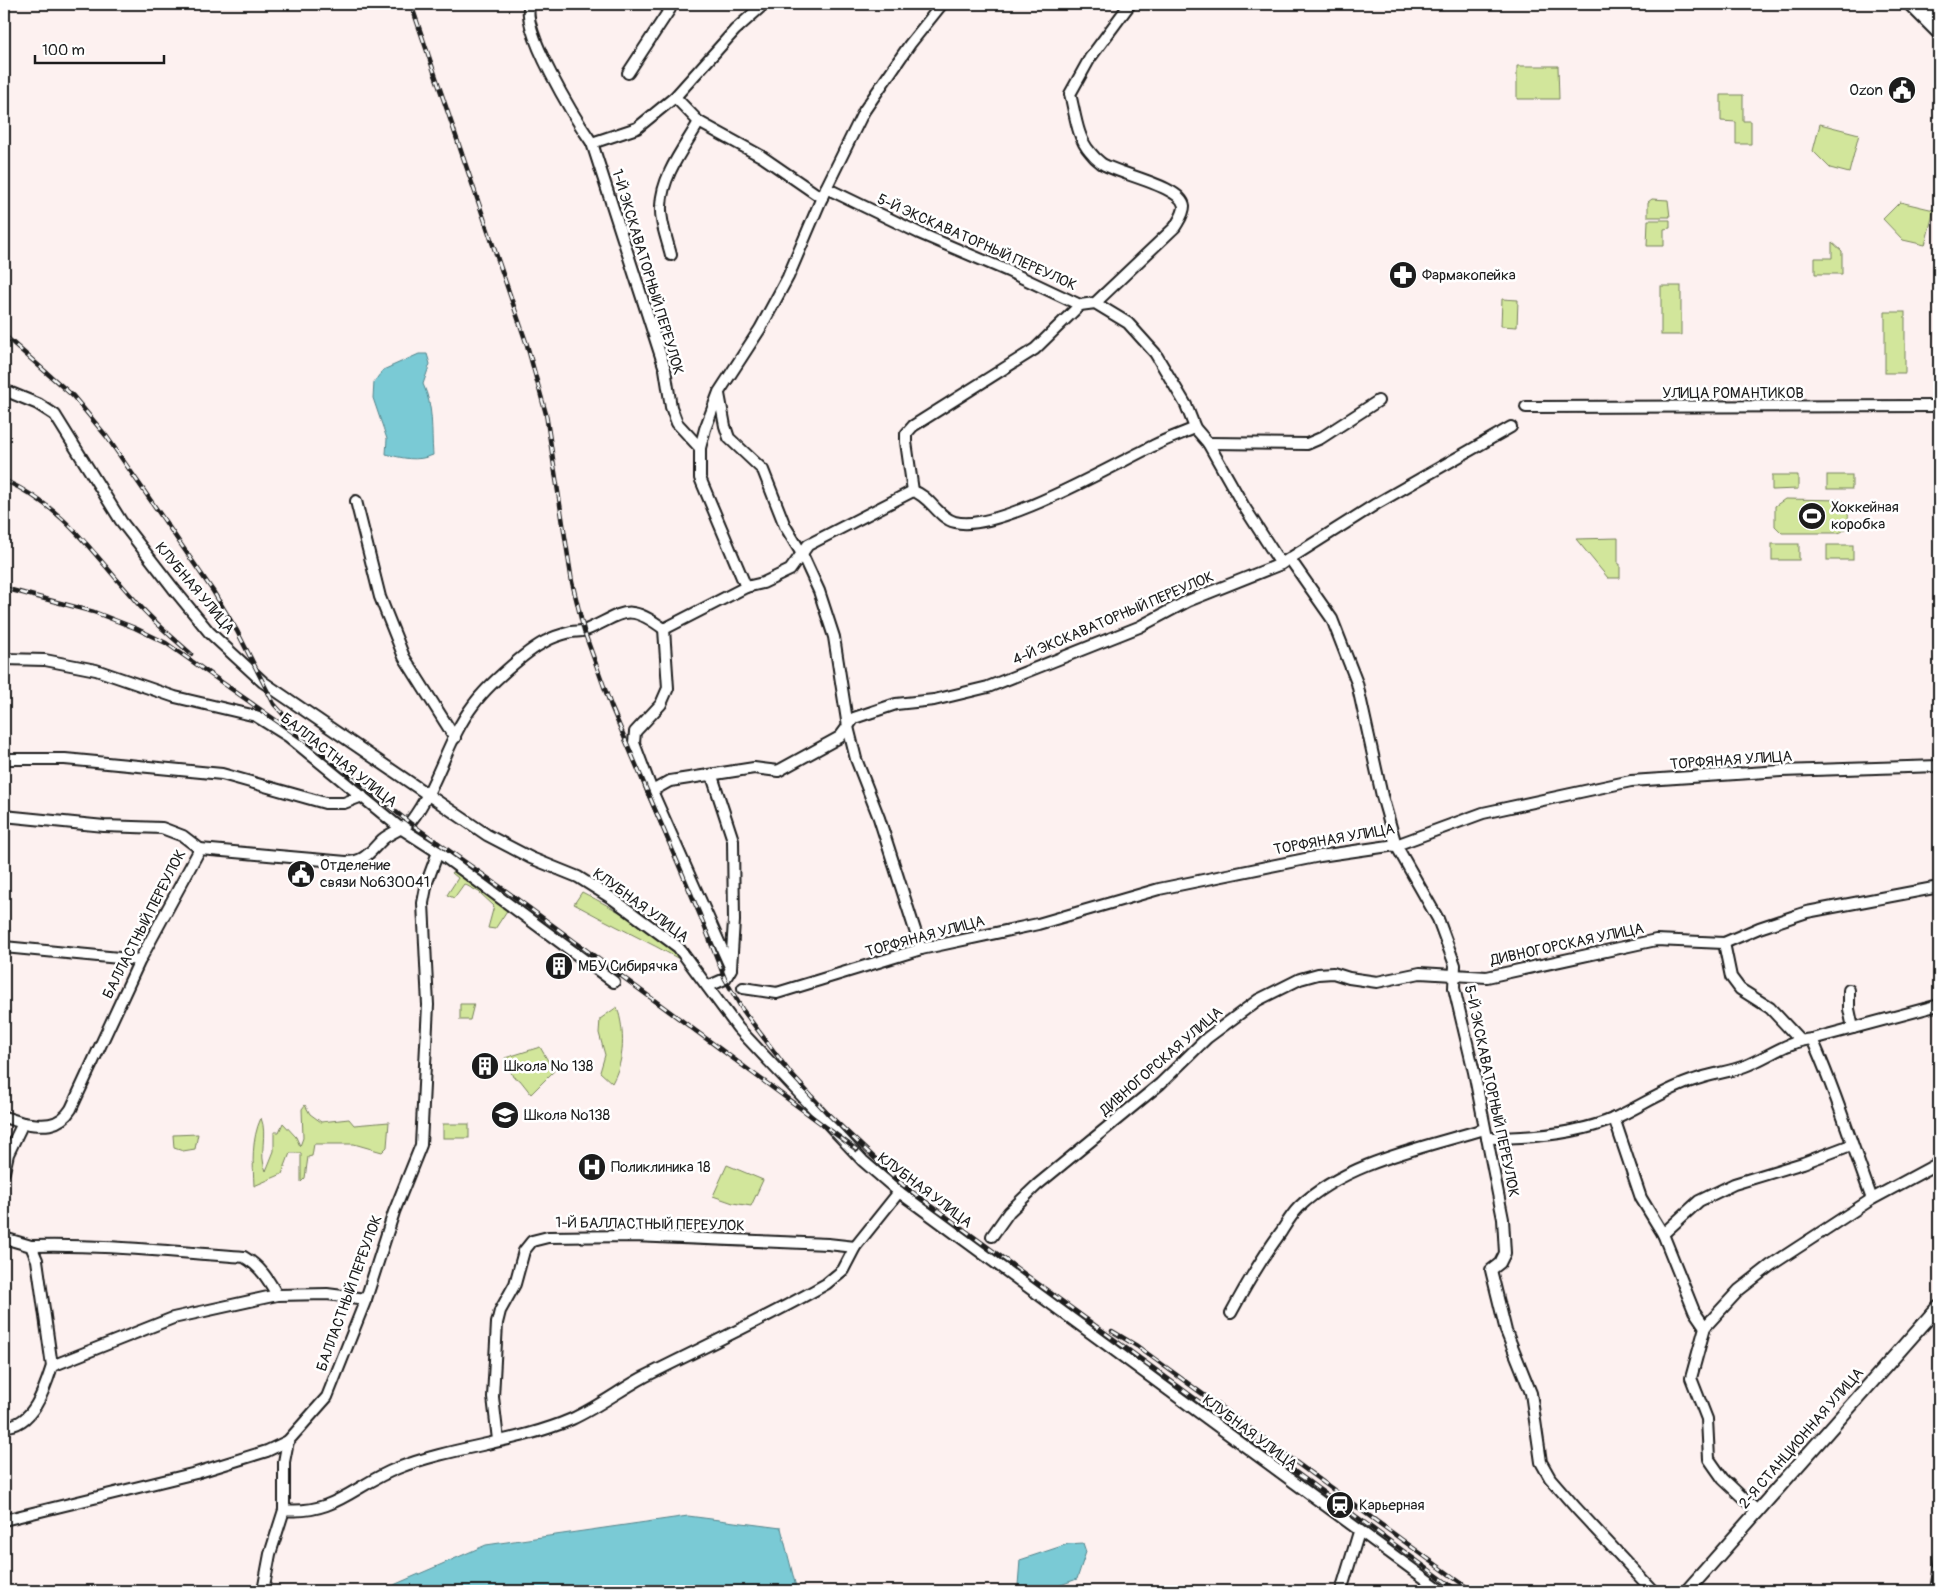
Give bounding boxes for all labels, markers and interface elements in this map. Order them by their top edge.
scale bar [35,32,164,64]
text: 100 m [42,41,85,60]
public building icon: Ozon [1887,75,1917,105]
place label: Ozon [1849,81,1883,100]
street label: 1-Й ЭКСКАВАТОРНЫЙ ПЕРЕУЛОК [607,167,688,377]
street label: 5-Й ЭКСКАВАТОРНЫЙ ПЕРЕУЛОК [874,190,1079,295]
pharmacy icon: Фармакопейка [1388,260,1418,290]
place label: Фармакопейка [1422,266,1516,285]
street label: УЛИЦА РОМАНТИКОВ [1662,384,1804,403]
place label: Хоккейная коробка [1831,498,1899,534]
sports icon: Хоккейная коробка [1797,501,1827,531]
street label: КЛУБНАЯ УЛИЦА [151,538,239,638]
street label: 4-Й ЭКСКАВАТОРНЫЙ ПЕРЕУЛОК [1010,567,1217,670]
street label: БАЛЛАСТНАЯ УЛИЦА [277,709,401,812]
street label: ТОРФЯНАЯ УЛИЦА [1669,747,1793,774]
street label: ТОРФЯНАЯ УЛИЦА [1272,819,1396,859]
street label: БАЛЛАСТНЫЙ ПЕРЕУЛОК [99,846,190,1002]
place label: Отделение связи №630041 [320,856,430,892]
public building icon: Отделение связи №630041 [286,859,316,889]
street label: КЛУБНАЯ УЛИЦА [589,864,693,947]
street label: ТОРФЯНАЯ УЛИЦА [863,911,987,962]
street label: ДИВНОГОРСКАЯ УЛИЦА [1488,919,1646,970]
building icon: МБУ Сибирячка [544,951,574,981]
place label: МБУ Сибирячка [578,957,678,976]
street label: 5-Й ЭКСКАВАТОРНЫЙ ПЕРЕУЛОК [1460,983,1523,1199]
street label: ДИВНОГОРСКАЯ УЛИЦА [1095,1003,1227,1121]
building icon: Школа № 138 [470,1051,500,1081]
place label: Школа № 138 [504,1057,594,1076]
school or university icon: Школа №138 [490,1100,520,1130]
place label: Школа №138 [524,1106,611,1125]
street label: КЛУБНАЯ УЛИЦА [873,1148,976,1233]
hospital icon: Поликлиника 18 [577,1152,607,1182]
place label: Поликлиника 18 [611,1158,711,1177]
street label: БАЛЛАСТНЫЙ ПЕРЕУЛОК [312,1212,387,1374]
street label: 1-Й БАЛЛАСТНЫЙ ПЕРЕУЛОК [555,1213,745,1236]
street label: 2-Я СТАНЦИОННАЯ УЛИЦА [1735,1364,1868,1513]
street label: КЛУБНАЯ УЛИЦА [1198,1390,1301,1475]
station icon: Карьерная [1325,1490,1355,1520]
place label: Карьерная [1359,1496,1425,1515]

